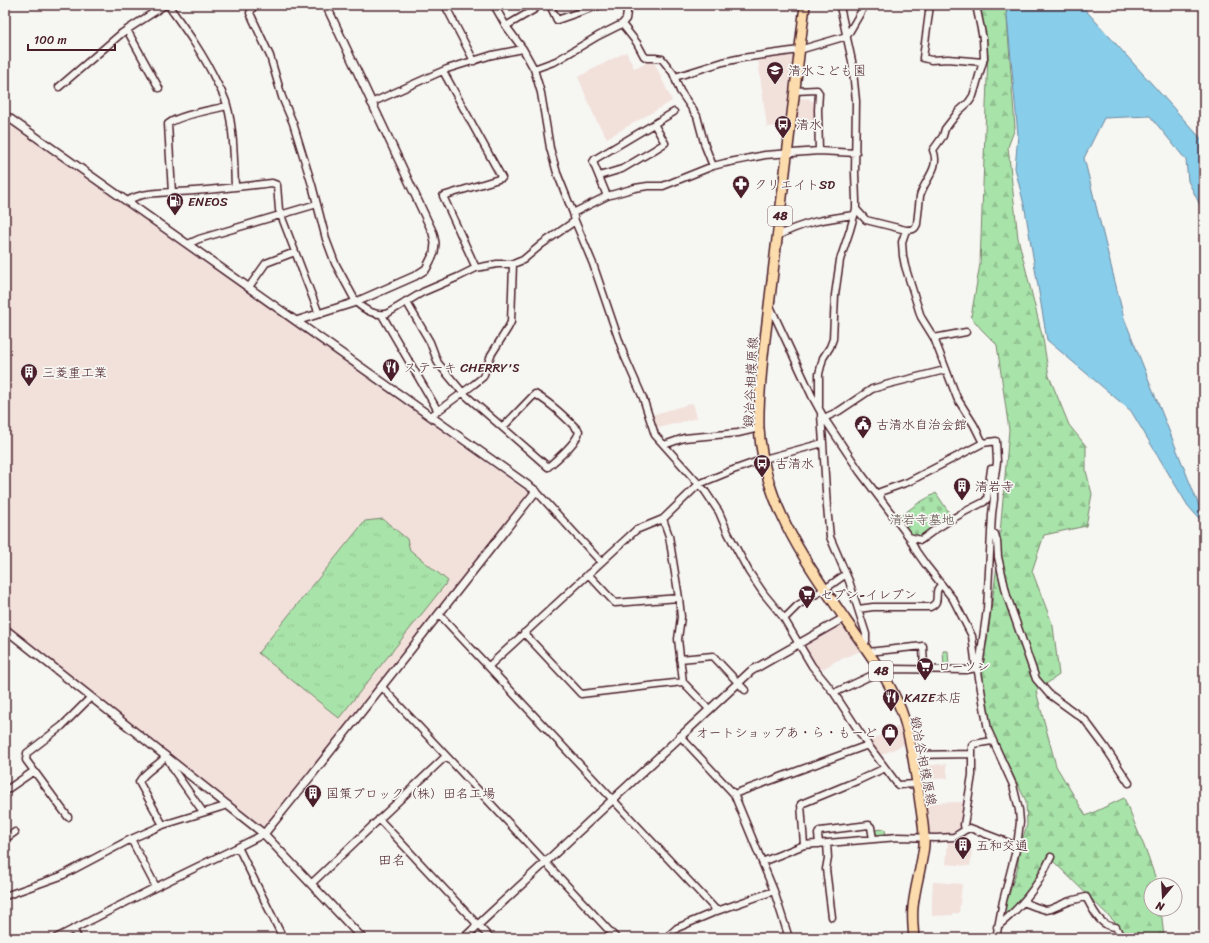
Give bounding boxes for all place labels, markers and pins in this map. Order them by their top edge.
place label: 清水こども園 [788,59,866,82]
school or university icon: 清水こども園 [765,60,785,85]
place label: 清水 [796,113,822,136]
bus stop icon: 清水 [773,114,793,139]
place label: クリエイトSD [754,173,835,196]
pharmacy icon: クリエイトSD [731,174,751,199]
place label: ENEOS [188,190,228,213]
fuel station icon: ENEOS [165,191,185,216]
place label: ステーキ CHERRY'S [404,356,519,379]
restaurant icon: ステーキ CHERRY'S [381,357,401,382]
place label: 三菱重工業 [42,361,107,384]
building icon: 三菱重工業 [19,362,39,387]
place label: 古清水自治会館 [876,413,967,436]
public building icon: 古清水自治会館 [853,414,873,439]
place label: 古清水 [775,452,814,475]
bus stop icon: 古清水 [752,453,772,478]
place label: 清岩寺 [975,475,1014,498]
building icon: 清岩寺 [952,476,972,501]
place label: セブン-イレブン [820,583,917,606]
supermarket icon: セブン-イレブン [797,584,817,609]
place label: ローソン [938,655,990,678]
supermarket icon: ローソン [915,656,935,681]
place label: KAZE本店 [904,686,961,709]
restaurant icon: KAZE本店 [881,687,901,712]
place label: オートショップあ・ら・もーど [696,721,877,744]
shop icon: オートショップあ・ら・もーど [880,722,900,747]
place label: 国策ブロック（株）田名工場 [326,782,495,805]
building icon: 国策ブロック（株）田名工場 [303,783,323,808]
place label: 五和交通 [976,834,1028,857]
building icon: 五和交通 [953,835,973,860]

